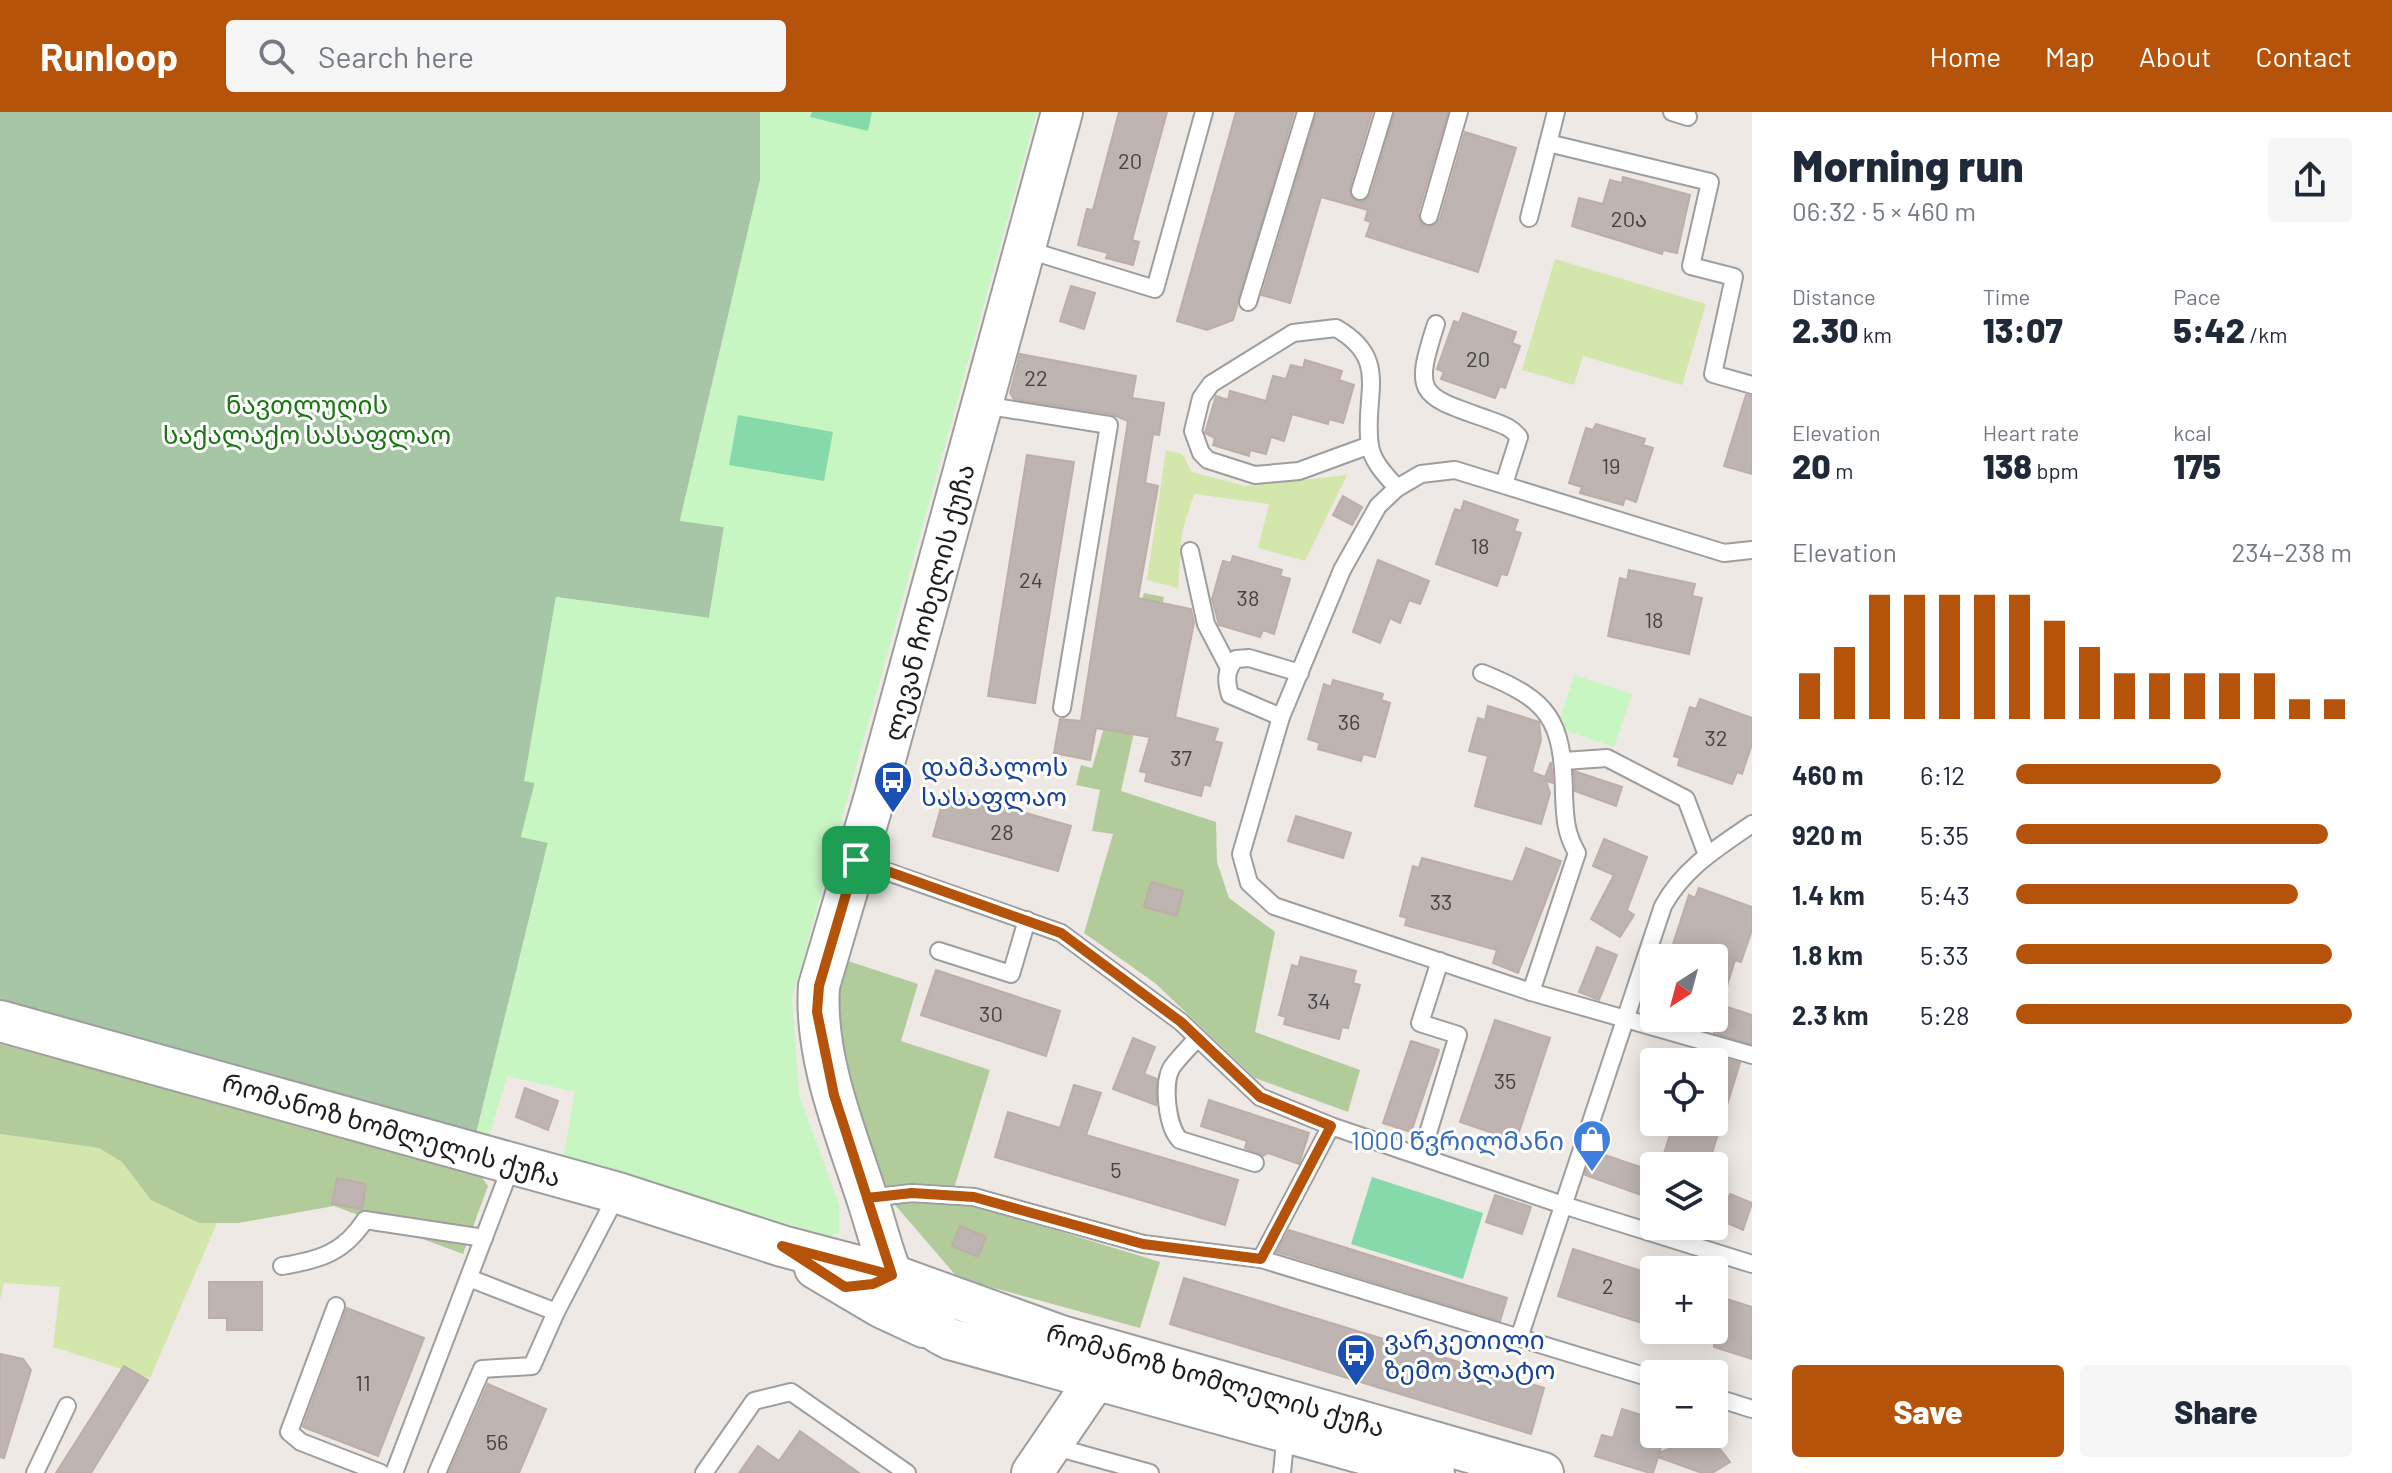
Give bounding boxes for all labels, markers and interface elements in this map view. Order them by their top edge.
search box [226,20,786,92]
text: Runloop [40,33,178,79]
icon: search [254,34,298,78]
text: Search here [318,38,474,74]
text: Home [1930,39,2001,73]
text: Map [2045,39,2095,73]
text: About [2139,39,2211,73]
text: Contact [2255,39,2352,73]
text: Morning run [1792,138,2024,191]
button: share [2268,138,2352,222]
house number: 20 [1118,147,1142,173]
text: 06:32 · 5 × 460 m [1792,195,1976,226]
house number: 20ა [1611,205,1647,231]
text: Distance [1792,283,1876,309]
text: Time [1983,283,2030,309]
text: Pace [2173,283,2221,309]
text: 2.30 [1792,309,1858,350]
text: 13:07 [1983,309,2063,350]
text: 5:42 [2173,309,2245,350]
text: km [1858,321,1892,347]
text: /km [2245,321,2288,347]
house number: 20 [1466,345,1490,371]
house number: 22 [1024,364,1048,390]
park label: ნავთლუღის საქალაქო სასაფლაო [163,388,451,451]
text: Elevation [1792,419,1881,445]
text: Heart rate [1983,419,2079,445]
text: kcal [2173,419,2212,445]
text: 20 [1792,445,1831,486]
text: 138 [1983,445,2032,486]
text: 175 [2173,445,2221,486]
house number: 19 [1601,452,1621,478]
text: m [1831,457,1853,483]
text: bpm [2032,457,2079,483]
street label: ლევან ჩოხელის ქუჩა [876,460,982,744]
house number: 18 [1470,532,1490,558]
text: Elevation [1792,536,1897,567]
text: 234–238 m [2231,536,2352,567]
house number: 24 [1019,566,1043,592]
house number: 38 [1237,584,1259,610]
house number: 18 [1644,606,1664,632]
house number: 36 [1338,708,1360,734]
house number: 32 [1704,724,1728,750]
house number: 37 [1170,744,1192,770]
place label: დამპალოს სასაფლაო [921,750,1068,813]
bus stop icon: დამპალოს სასაფლაო [872,759,914,814]
text: 460 m [1792,759,1863,790]
text: 6:12 [1920,759,1965,790]
house number: 28 [990,818,1014,844]
text: 920 m [1792,819,1862,850]
text: 5:35 [1920,819,1969,850]
pin [822,826,890,894]
icon: arrive [834,838,878,882]
text: 1.4 km [1792,879,1865,910]
text: 5:43 [1920,879,1970,910]
house number: 33 [1430,888,1452,914]
text: 1.8 km [1792,939,1863,970]
text: 5:33 [1920,939,1969,970]
north arrow [1640,944,1728,1032]
map controls [1640,944,1728,1448]
house number: 34 [1307,987,1331,1013]
text: 2.3 km [1792,999,1868,1030]
text: 5:28 [1920,999,1970,1030]
house number: 30 [979,1000,1003,1026]
button: locate [1640,1048,1728,1136]
street label: რომანოზ ხომლელის ქუჩა [219,1066,565,1194]
house number: 35 [1494,1067,1516,1093]
shop icon: 1000 წვრილმანი [1571,1118,1613,1173]
place label: 1000 წვრილმანი [1351,1124,1564,1157]
button: layers [1640,1152,1728,1240]
house number: 5 [1110,1156,1122,1182]
button: + [1640,1256,1728,1344]
house number: 2 [1602,1272,1614,1298]
street label: რომანოზ ხომლელის ქუჩა [1043,1316,1389,1444]
place label: ვარკეთილი ზემო პლატო [1384,1323,1555,1386]
bus stop icon: ვარკეთილი ზემო პლატო [1335,1332,1377,1387]
button: − [1640,1360,1728,1448]
button: Save [1792,1365,2064,1457]
button: Share [2080,1365,2352,1457]
house number: 11 [355,1369,371,1395]
house number: 56 [486,1428,508,1454]

